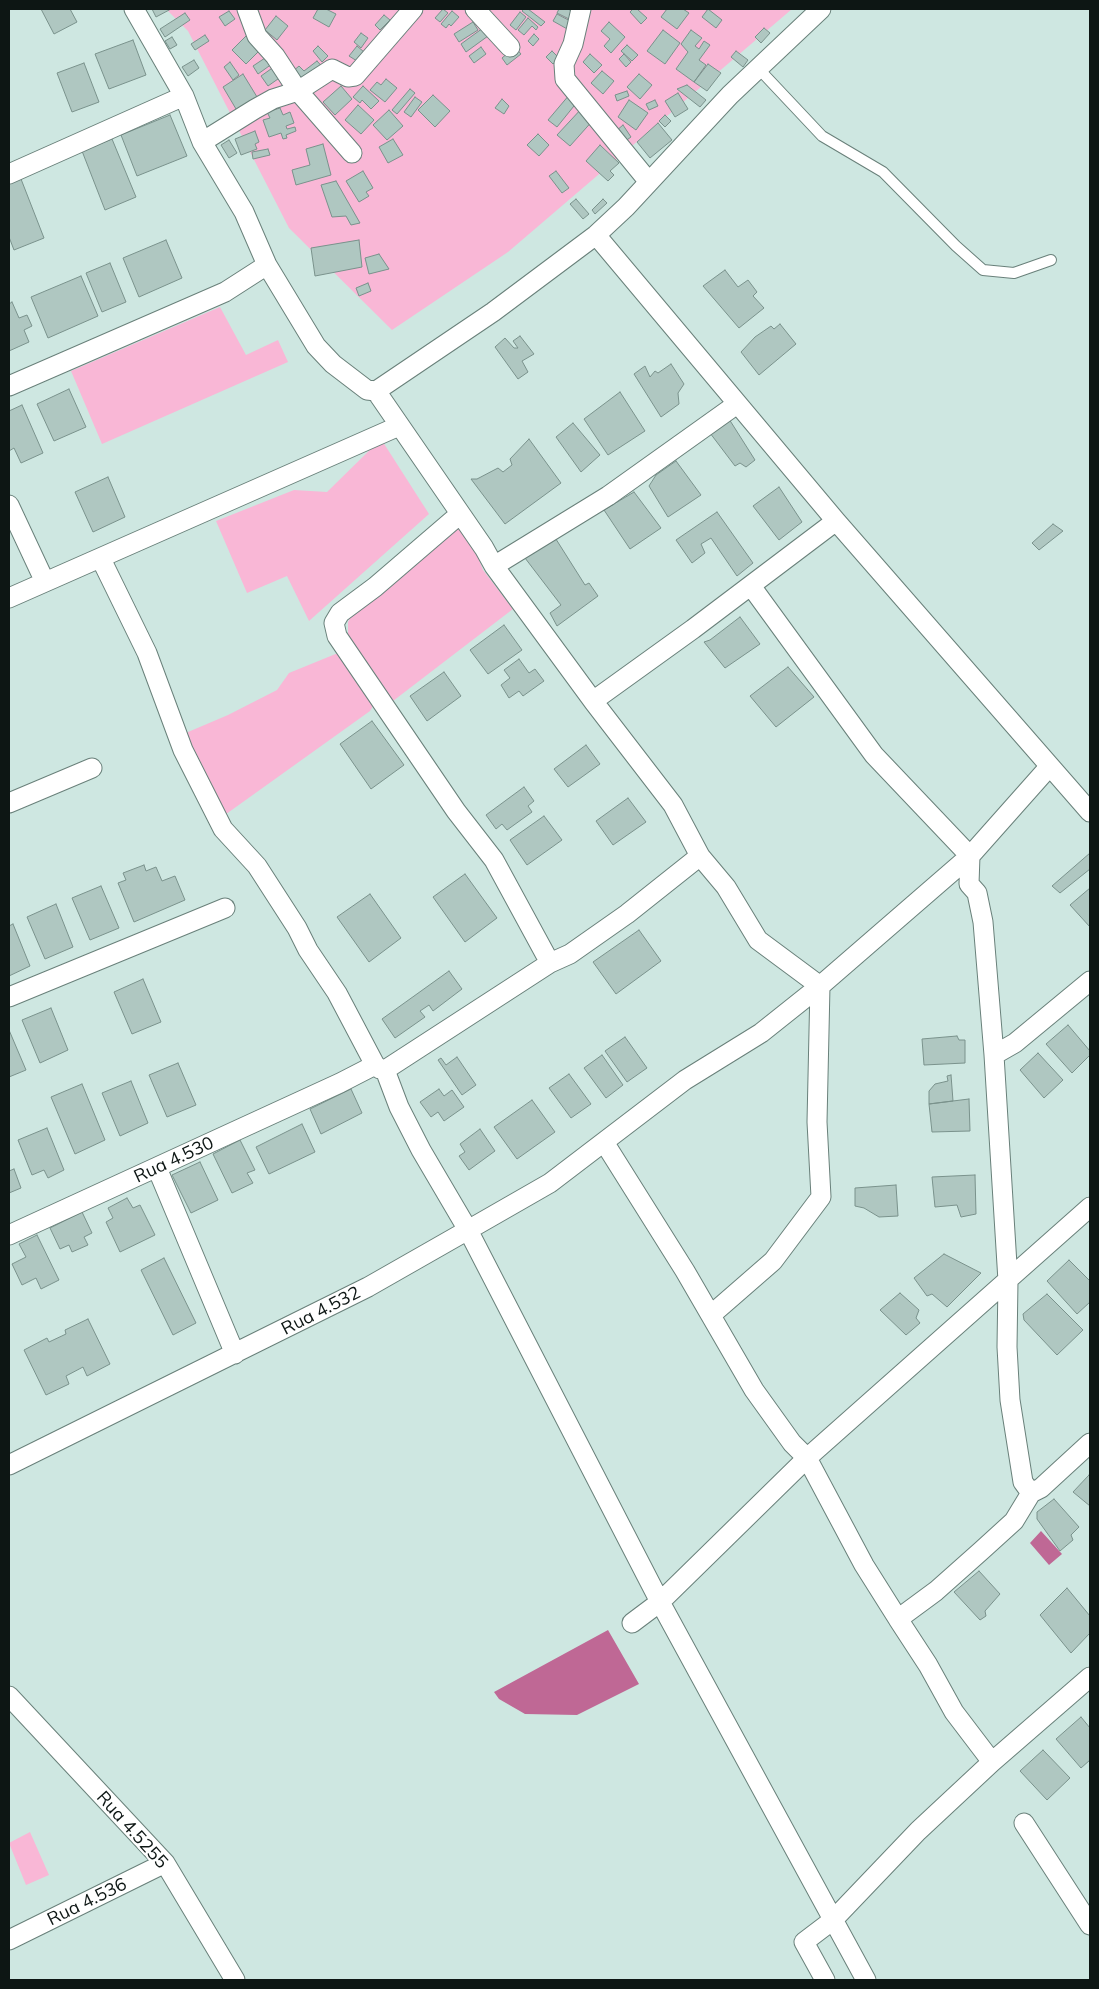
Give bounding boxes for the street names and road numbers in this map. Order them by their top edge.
street label: Rua 4.530 [131,1132,217,1188]
street label: Rua 4.532 [278,1282,364,1340]
street label: Rua 4.5255 [92,1787,172,1873]
street label: Rua 4.536 [44,1874,130,1930]

